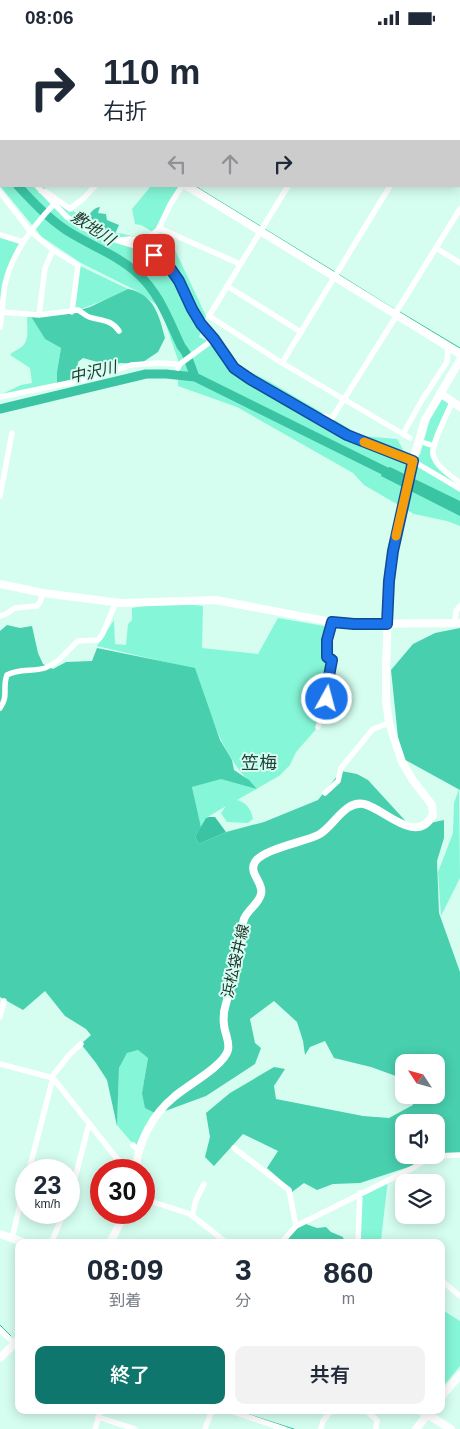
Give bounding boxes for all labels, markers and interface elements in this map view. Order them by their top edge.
text: 08:06 [25,7,74,28]
text: 110 m [103,52,200,91]
icon: right [20,55,85,120]
text: 右折 [103,99,147,124]
icon: left [163,150,191,178]
icon: ahead [216,150,244,178]
icon: right [269,150,297,178]
water label: 敷地川 [68,208,119,249]
pin [133,234,175,276]
icon: arrive [140,241,168,269]
water label: 中沢川 [68,358,120,386]
position arrow [300,672,352,724]
district label: 笠梅 [241,753,277,773]
street label: 浜松袋井線 [218,923,252,999]
north arrow [395,1054,445,1104]
map controls [395,1054,445,1224]
button: sound [395,1114,445,1164]
speed limit sign: 30 [90,1159,155,1224]
text: 23 [34,1171,61,1199]
button: layers [395,1174,445,1224]
text: km/h [34,1197,61,1211]
text: 08:09 [87,1253,163,1286]
text: 3 [235,1253,252,1286]
text: 860 [323,1256,373,1289]
text: m [342,1290,355,1307]
text: 到着 [109,1292,141,1309]
text: 分 [235,1292,251,1309]
button: 終了 [35,1346,225,1404]
button: 共有 [235,1346,425,1404]

